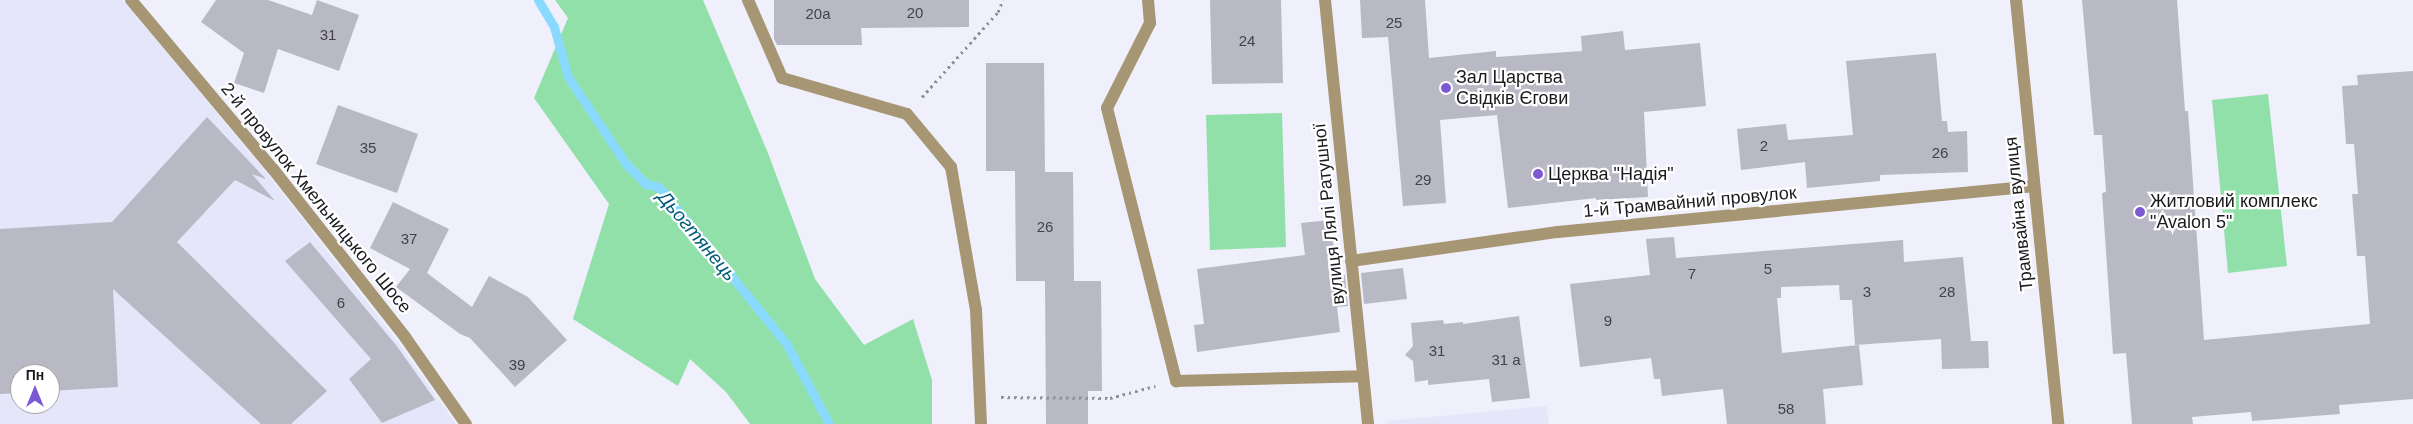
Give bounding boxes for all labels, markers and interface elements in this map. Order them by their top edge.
house number: 20 [907,4,923,22]
house number: 20а [805,5,831,23]
house number: 25 [1386,14,1402,32]
house number: 31 [320,26,336,44]
house number: 24 [1239,32,1255,50]
place label: Зал Царства Свідків Єгови [1456,67,1568,110]
street label: 2-й провулок Хмельницького Шосе [216,78,416,318]
marker: Зал Царства Свідків Єгови [1440,82,1452,94]
street label: вулиця Лялі Ратушної [1309,122,1349,306]
street label: Трамвайна вулиця [2000,136,2038,292]
house number: 2 [1760,137,1768,155]
house number: 35 [360,139,376,157]
house number: 26 [1932,144,1948,162]
place label: Церква "Надія" [1548,163,1674,185]
marker: Церква "Надія" [1532,168,1544,180]
house number: 29 [1415,171,1431,189]
street label: 1-й Трамвайний провулок [1582,182,1798,222]
water label: Дьогтянець [653,186,741,286]
place label: Житловий комплекс "Avalon 5" [2150,191,2318,233]
marker: Житловий комплекс "Avalon 5" [2134,206,2146,218]
house number: 26 [1037,218,1053,236]
house number: 37 [401,230,417,248]
house number: 5 [1764,260,1772,278]
house number: 7 [1688,265,1696,283]
house number: 3 [1863,283,1871,301]
house number: 28 [1939,283,1955,301]
house number: 6 [337,294,345,312]
house number: 9 [1604,312,1612,330]
house number: 31 [1429,342,1445,360]
house number: 31 а [1491,351,1521,369]
house number: 39 [509,356,525,374]
north arrow [10,364,60,414]
text: Пн [26,367,44,383]
house number: 58 [1778,400,1794,418]

